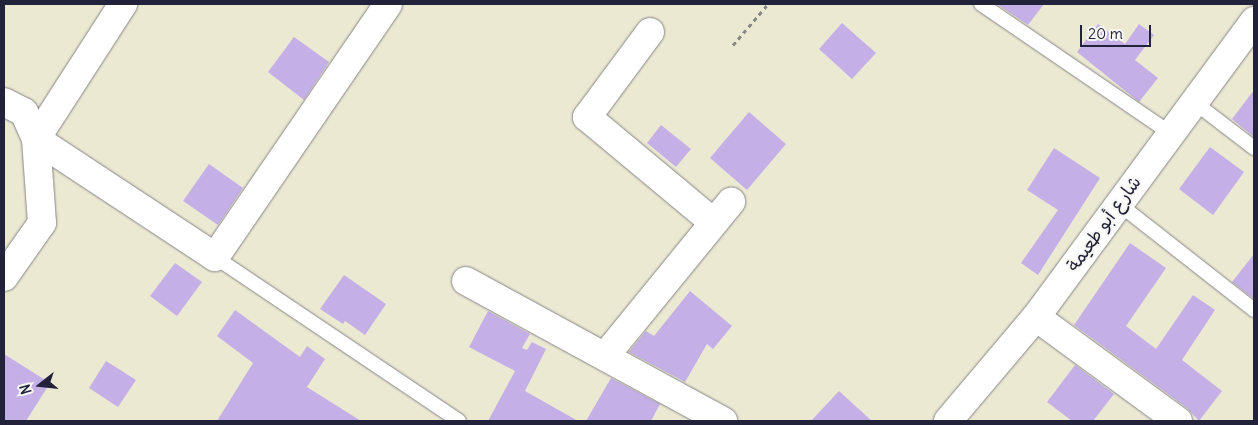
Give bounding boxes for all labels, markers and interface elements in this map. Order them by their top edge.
scale bar [1083,15,1154,47]
text: 20 m [1088,24,1123,43]
street label: شارع أبو طعيمة [1062,172,1146,276]
north arrow [15,360,65,410]
text: N [16,382,36,396]

